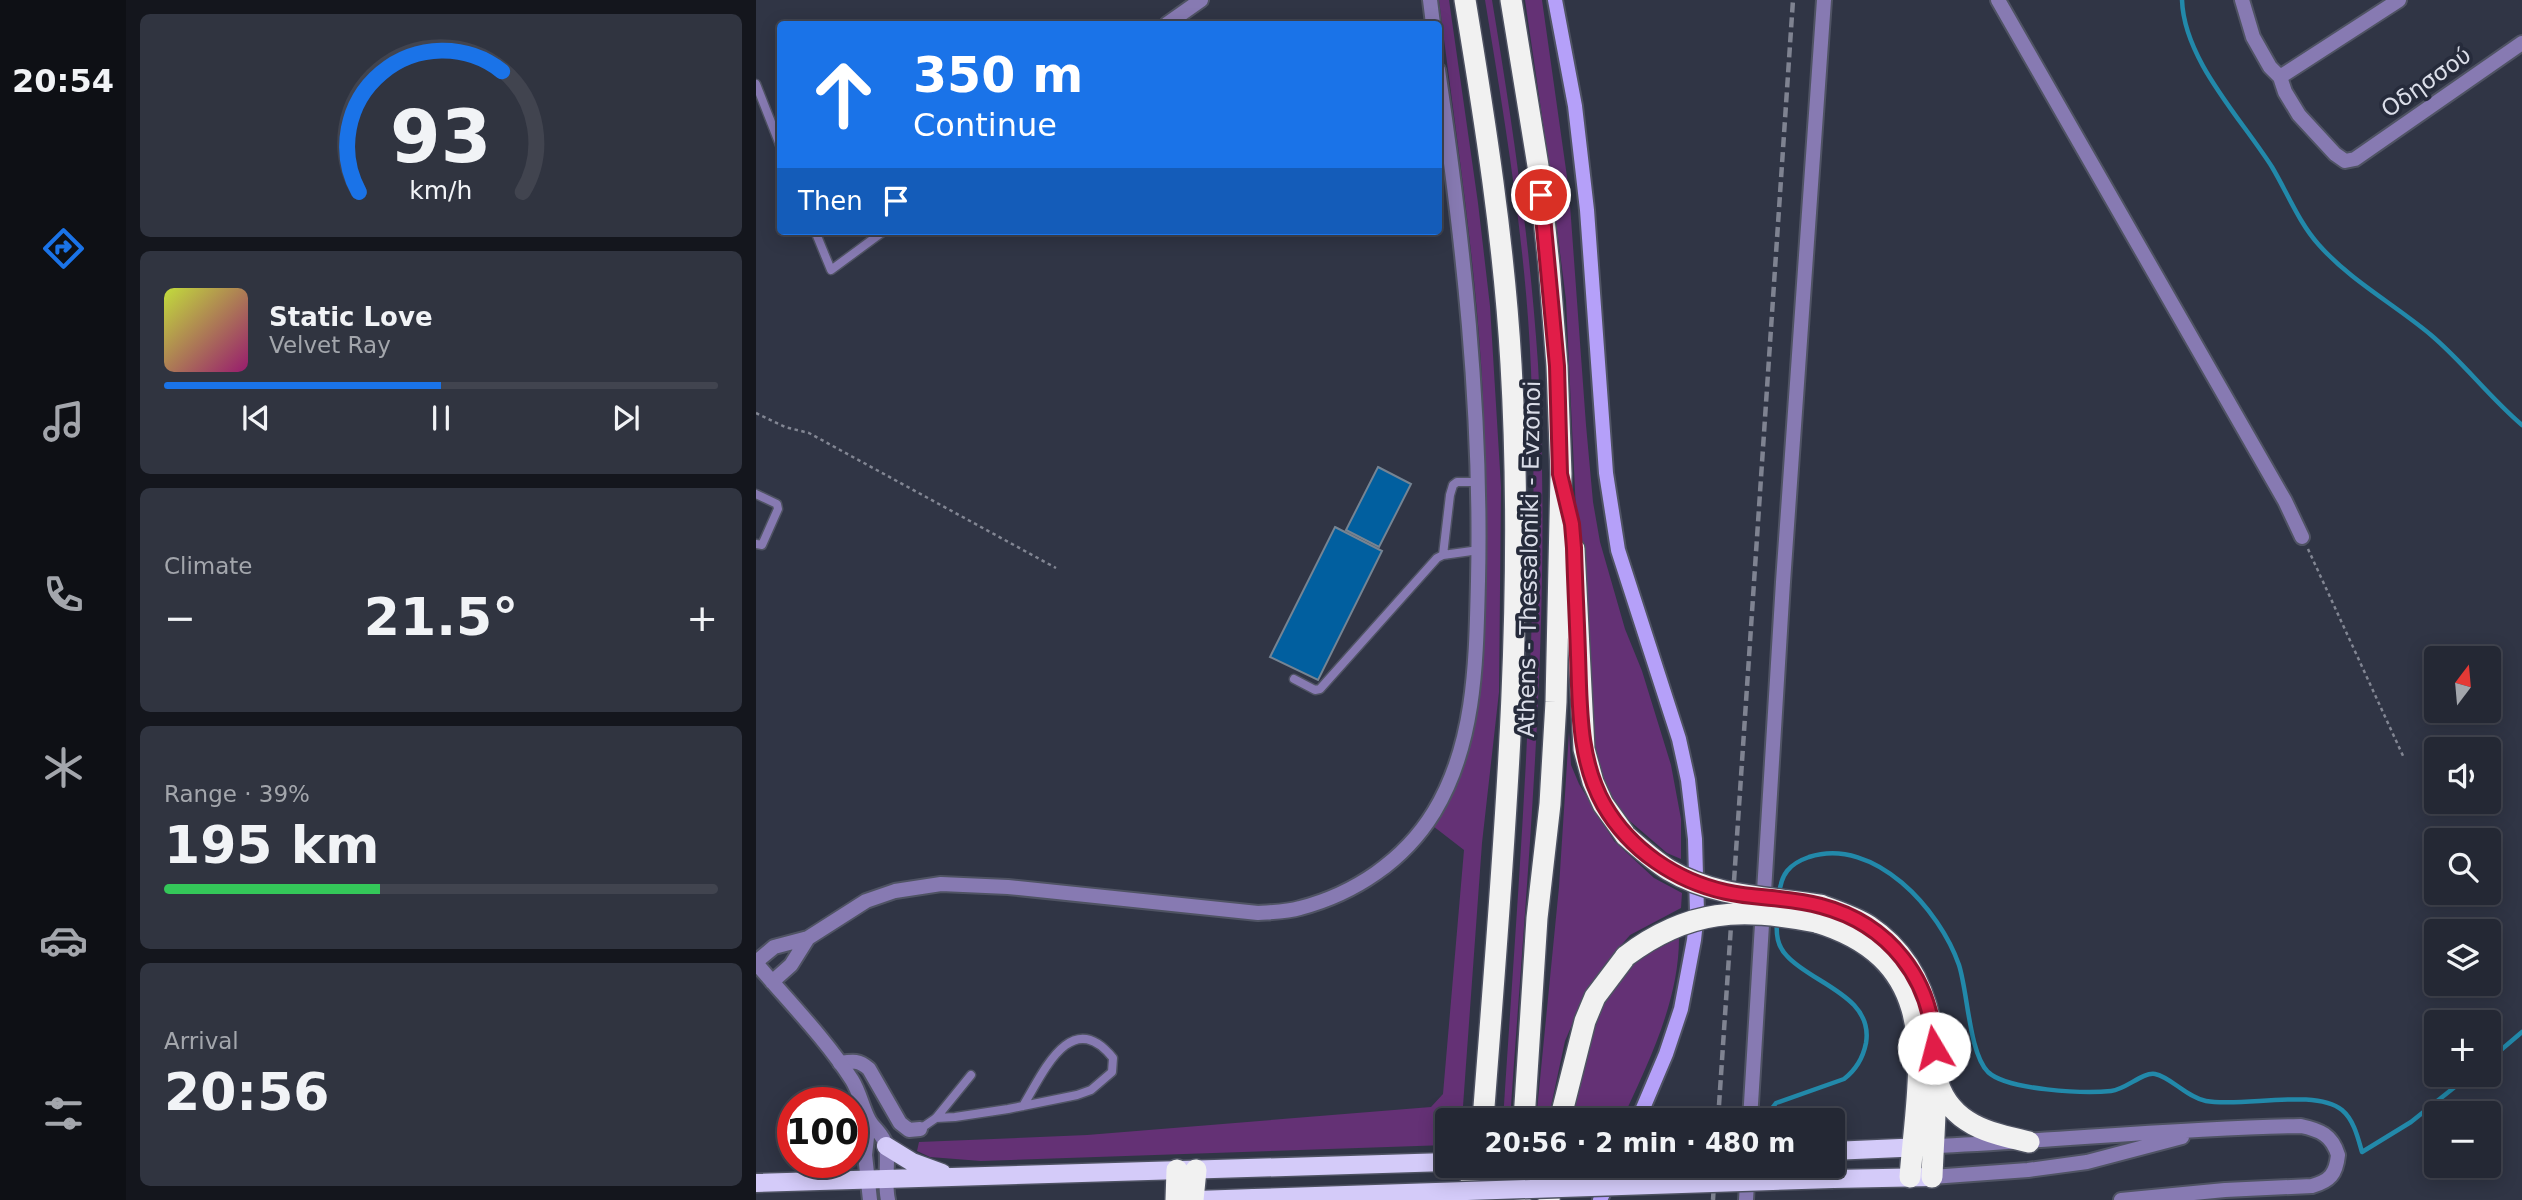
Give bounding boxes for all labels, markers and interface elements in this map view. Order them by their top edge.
street label: Οδησσού [2376,42,2476,122]
text: 350 m [913,47,1083,104]
icon: ahead [798,49,889,140]
text: 20:54 [12,62,114,100]
text: 93 [390,94,492,179]
text: Continue [913,106,1057,144]
pin [1511,165,1571,225]
text: km/h [409,175,473,204]
icon: arrive [1522,176,1560,214]
icon: arrive [877,182,915,220]
text: Then [798,186,863,216]
icon: directions [39,224,88,273]
text: Static Love [269,302,433,332]
text: Velvet Ray [269,332,391,358]
street label: Athens - Thessaloniki - Evzonoi [1513,380,1545,738]
icon: music [39,397,88,446]
icon: previous [237,399,275,437]
icon: pause [422,399,460,437]
icon: next [607,399,645,437]
text: Climate [164,553,253,579]
icon: phone [39,570,88,619]
text: 21.5° [364,587,518,647]
text: − [164,596,196,640]
text: + [686,596,718,640]
north arrow [2424,646,2501,723]
map controls [2424,646,2501,1178]
button: sound [2424,737,2501,814]
icon: climate [39,743,88,792]
text: Range · 39% [164,781,310,807]
text: 195 km [164,815,379,875]
button: search [2424,828,2501,905]
icon: car [39,916,88,965]
button: layers [2424,919,2501,996]
button: + [2424,1010,2501,1087]
position arrow [1897,1011,1971,1085]
text: Arrival [164,1028,239,1054]
text: 20:56 [164,1062,330,1122]
speed limit sign: 100 [777,1087,868,1178]
icon: filters [39,1089,88,1138]
button: − [2424,1101,2501,1178]
text: 20:56 · 2 min · 480 m [1485,1128,1795,1158]

